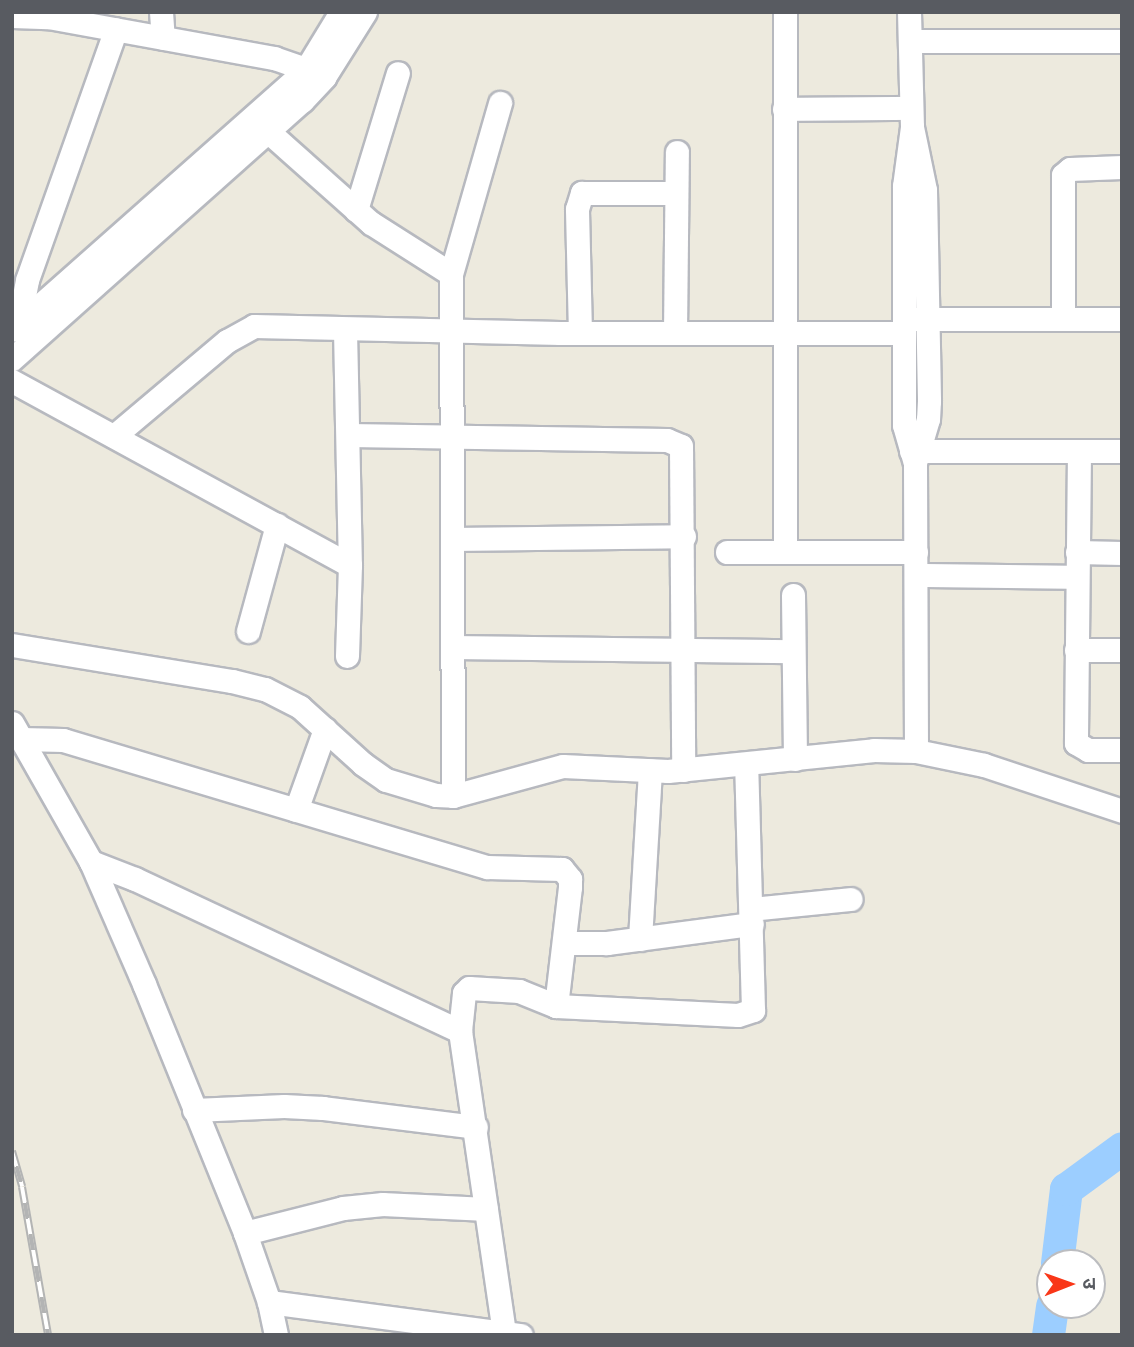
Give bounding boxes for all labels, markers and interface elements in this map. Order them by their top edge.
north arrow [1036,1249,1106,1319]
text: उ [1079,1278,1101,1289]

